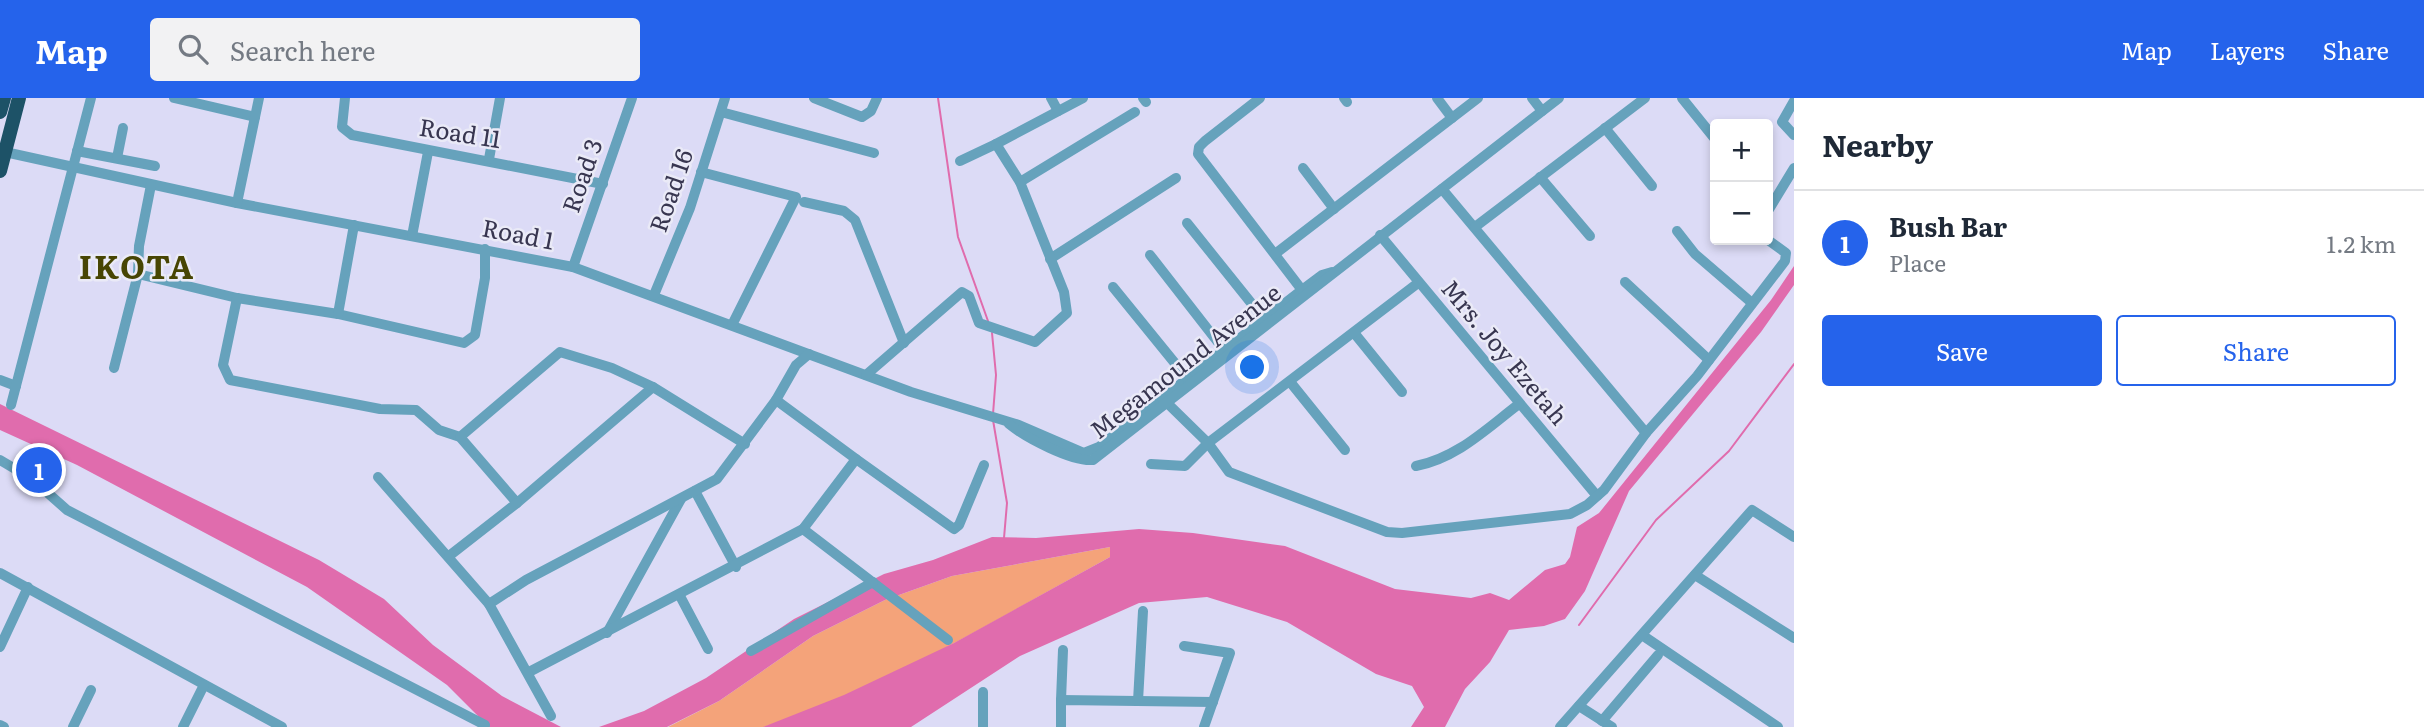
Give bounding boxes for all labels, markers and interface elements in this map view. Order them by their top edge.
search box [150,18,640,81]
text: Map [35,25,108,74]
icon: search [174,30,212,68]
text: Search here [230,30,376,69]
text: Map [2121,32,2172,67]
text: Layers [2210,32,2284,67]
text: Share [2322,32,2389,67]
street label: Road 11 [417,108,504,155]
map controls [1710,119,1773,245]
button: + [1710,119,1773,182]
text: Nearby [1822,122,1933,166]
street label: Road 3 [552,134,610,217]
street label: Road 16 [639,144,700,236]
button: − [1710,182,1773,245]
text: Bush Bar [1889,206,2007,245]
street label: Road 1 [479,208,558,257]
text: 1 [1840,226,1850,260]
text: 1.2 km [2327,226,2396,260]
district label: IKOTA [79,241,195,289]
text: Place [1889,245,1946,279]
street label: Mrs. Joy Ezetah [1434,271,1577,432]
street label: Megamound Avenue [1082,274,1287,446]
button: Save [1822,315,2102,386]
button: Share [2116,315,2396,386]
your location [1235,350,1269,384]
pin: 1 [16,444,62,496]

